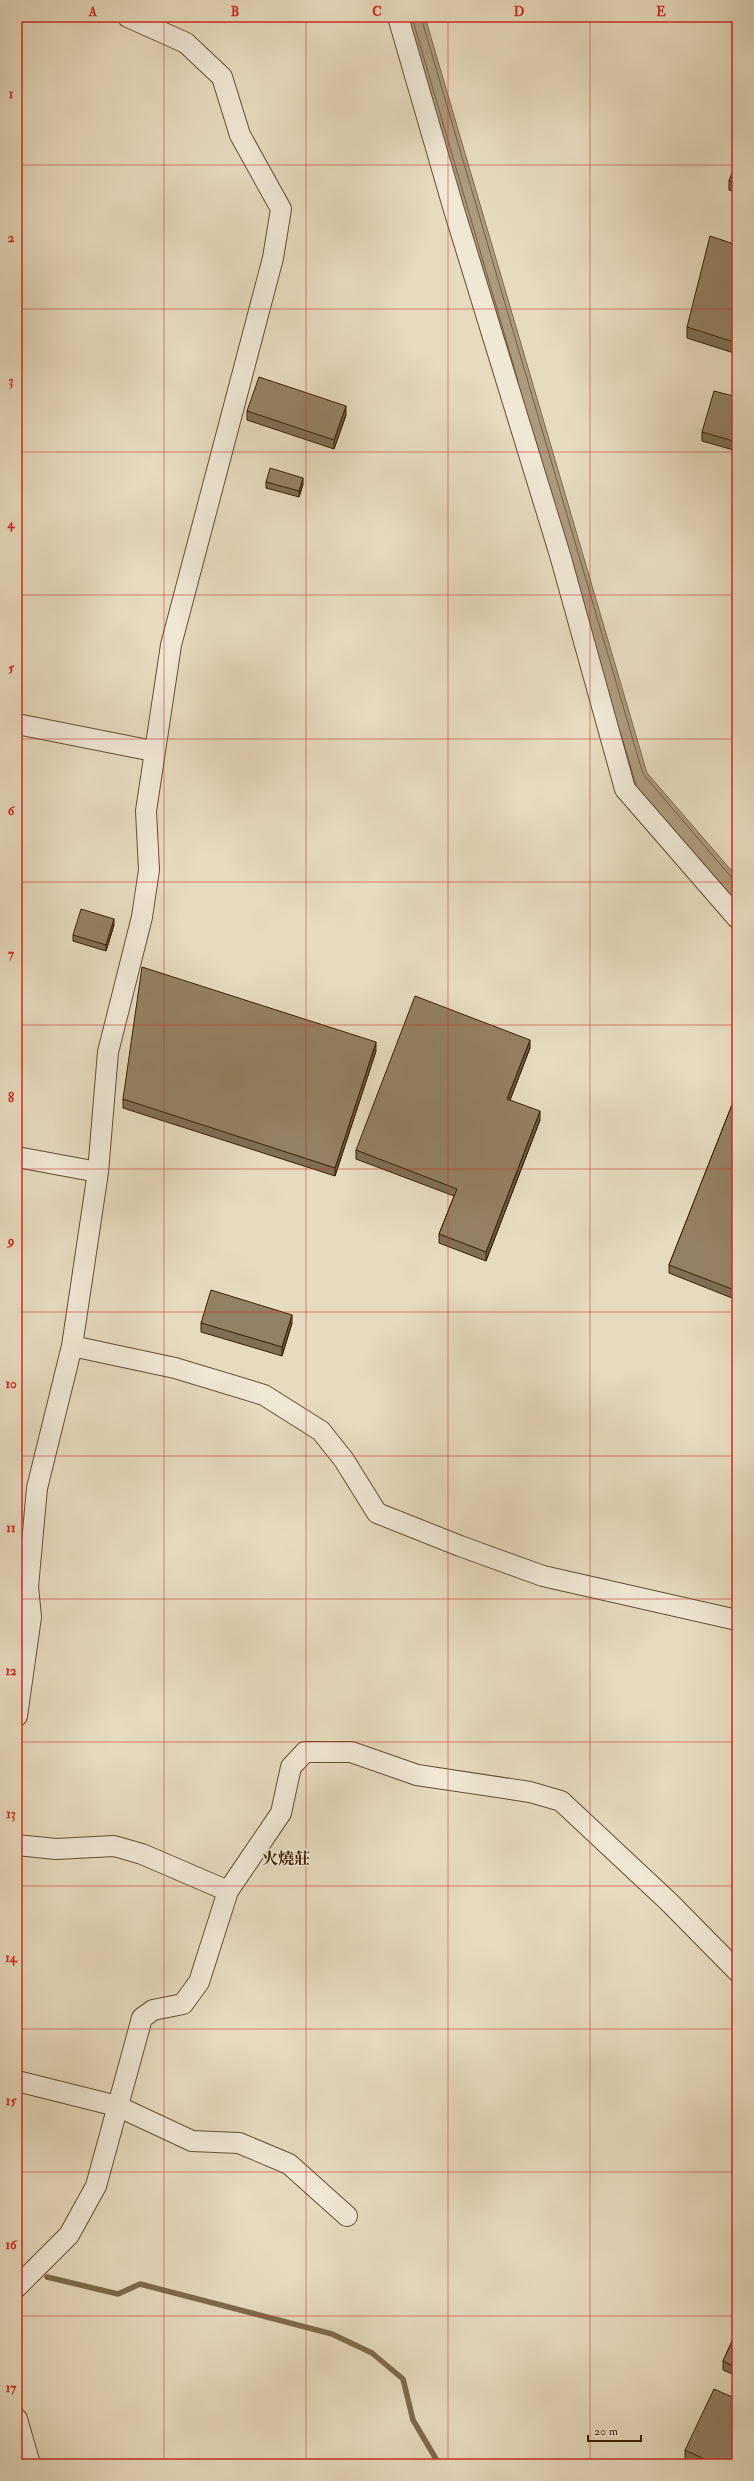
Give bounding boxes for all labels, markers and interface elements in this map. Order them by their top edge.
text: A [88,4,98,20]
text: B [231,4,239,20]
text: C [372,4,382,20]
text: D [514,4,525,20]
text: E [656,4,666,20]
text: 1 [9,86,14,102]
text: 2 [8,230,15,246]
text: 3 [9,373,14,389]
text: 4 [6,516,15,532]
text: 5 [8,660,14,676]
text: 6 [8,803,16,819]
text: 7 [8,946,15,962]
text: 8 [8,1090,14,1106]
text: 9 [6,1233,15,1249]
text: 10 [5,1376,17,1392]
text: 11 [6,1520,16,1536]
text: 12 [5,1663,17,1679]
text: 13 [6,1806,16,1822]
district label: 火燒莊 [262,1849,310,1869]
text: 14 [5,1950,18,1966]
text: 15 [6,2093,16,2109]
text: 16 [5,2237,18,2253]
text: 17 [6,2380,17,2396]
scale bar [588,2417,641,2443]
text: 20 m [594,2424,619,2439]

